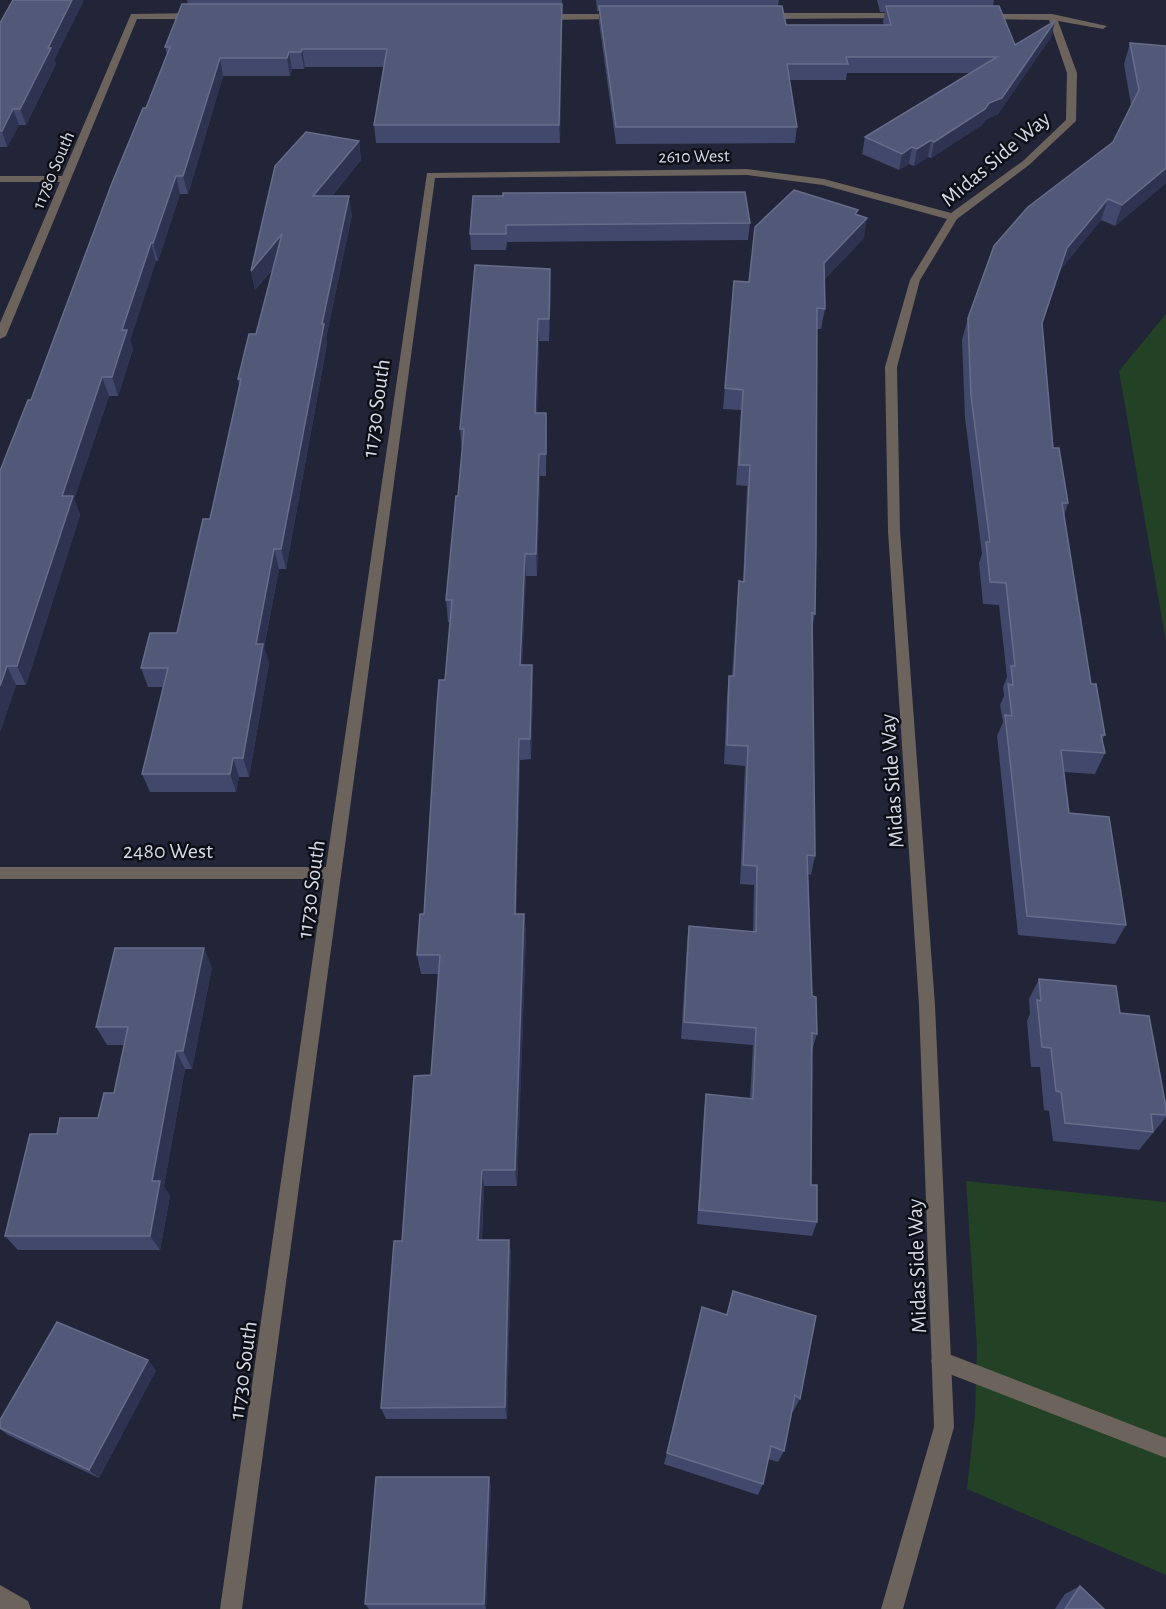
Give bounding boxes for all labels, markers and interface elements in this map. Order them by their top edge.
street label: Midas Side Way [937,107,1055,210]
street label: 11780 South [30,129,78,212]
street label: 2610 West [658,147,730,167]
street label: 11730 South [358,358,394,459]
street label: Midas Side Way [876,712,908,849]
street label: 11730 South [293,839,329,940]
street label: 2480 West [123,840,213,862]
street label: Midas Side Way [904,1198,930,1334]
street label: 11730 South [225,1320,261,1421]

